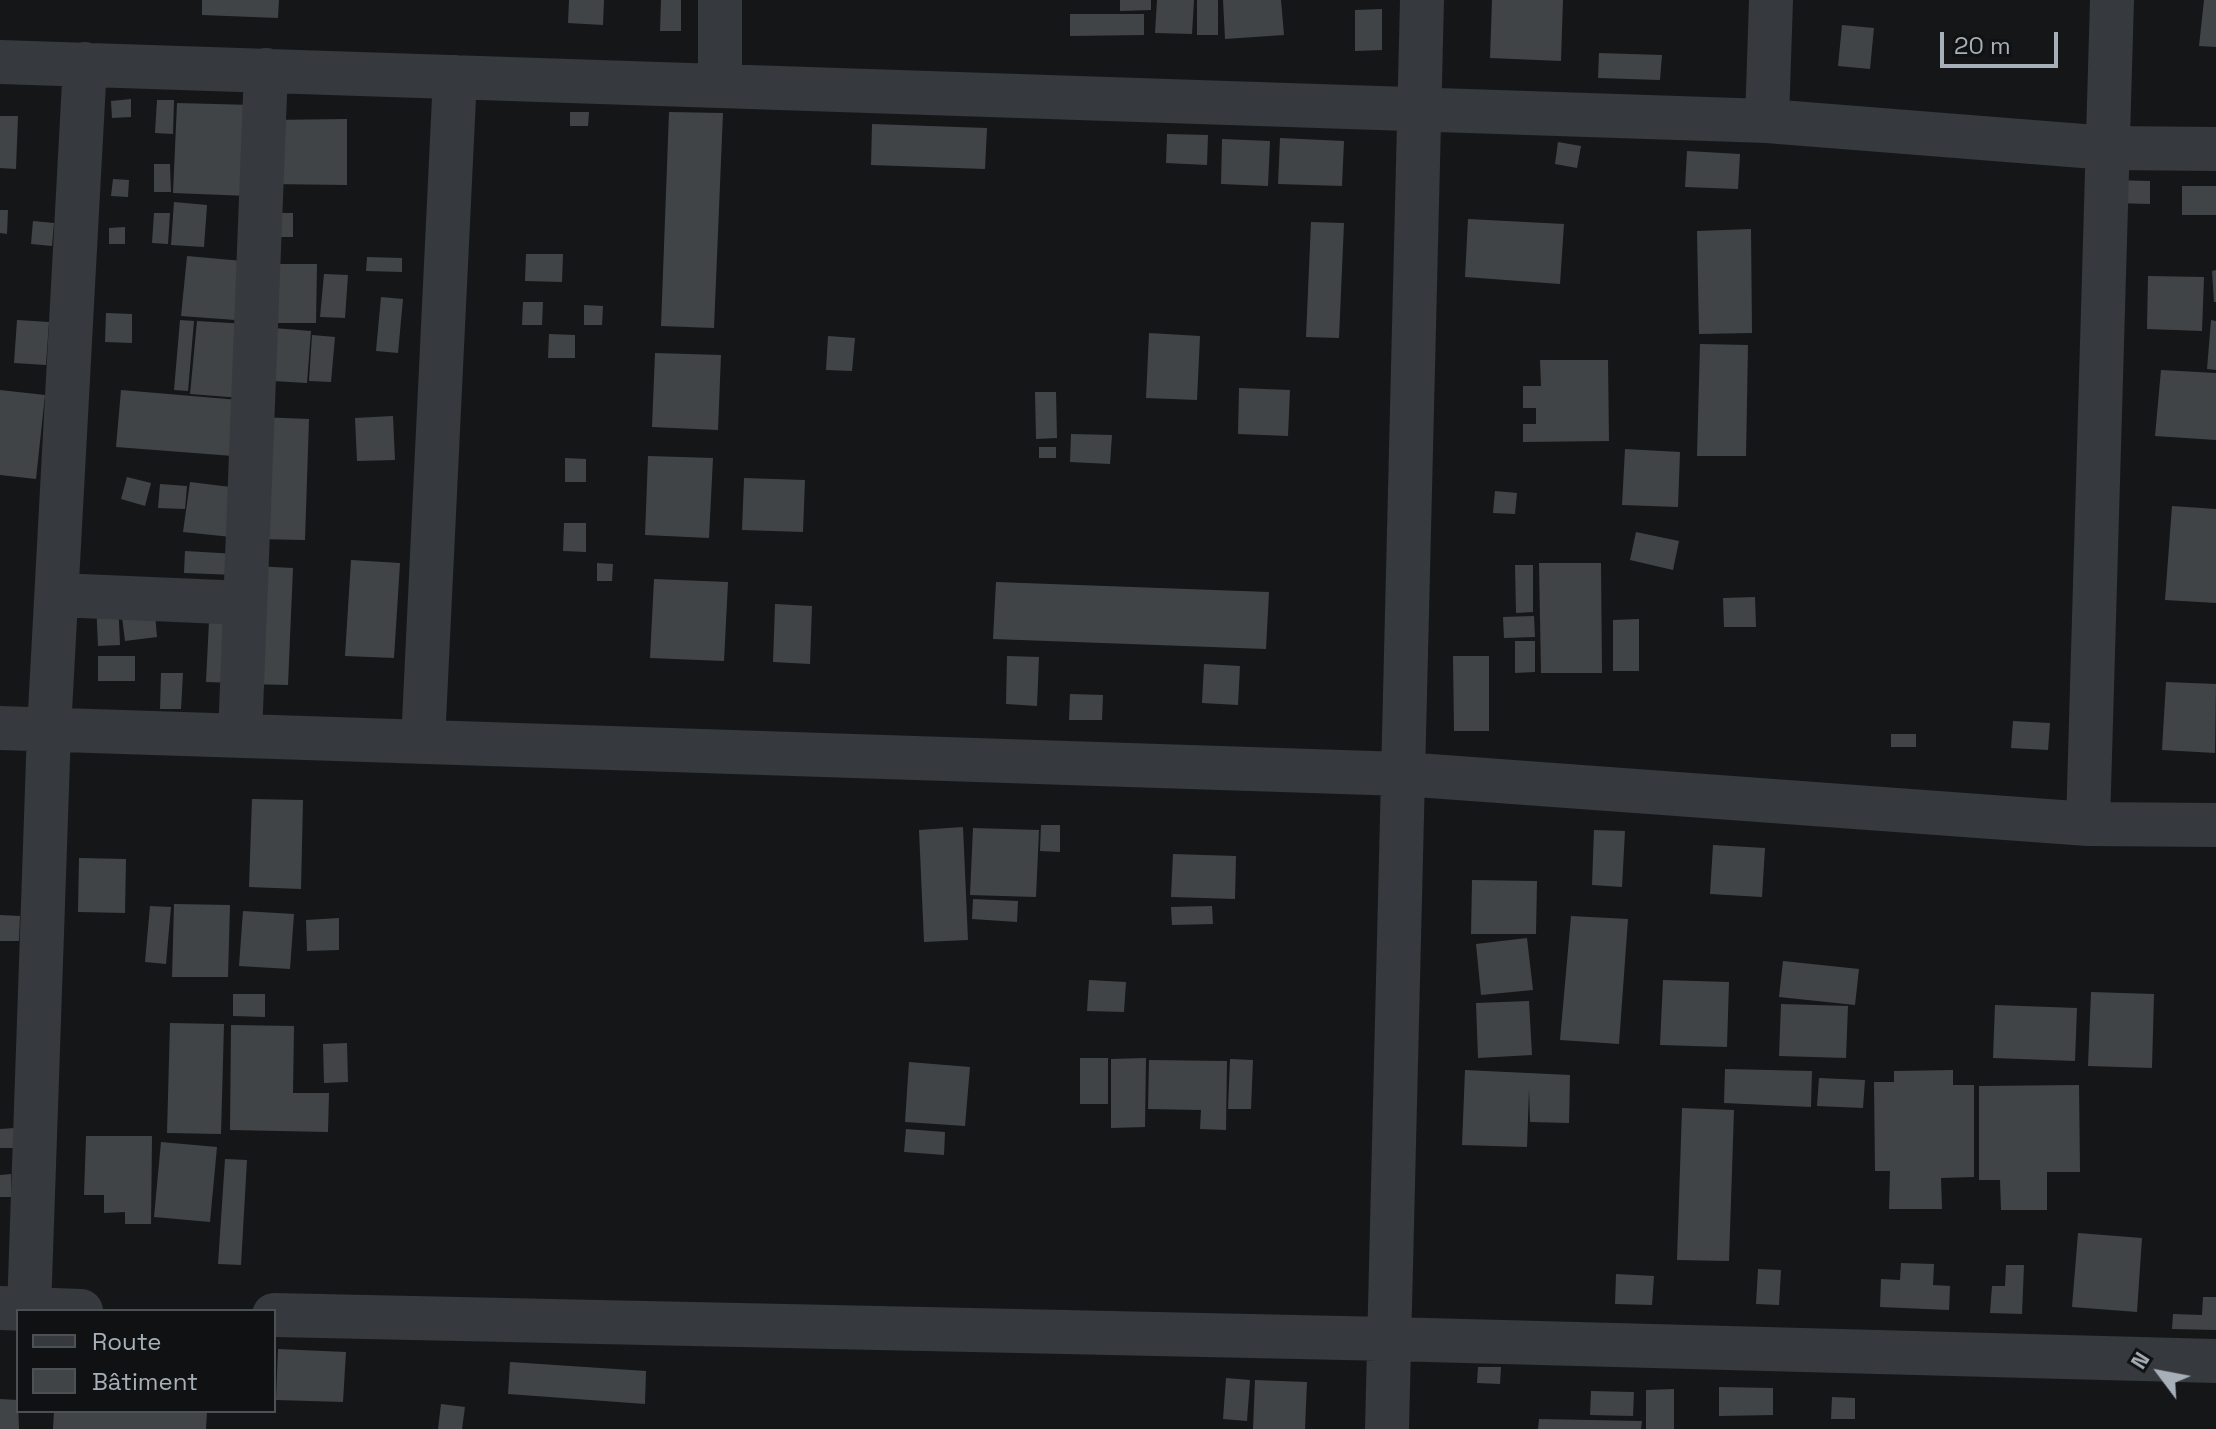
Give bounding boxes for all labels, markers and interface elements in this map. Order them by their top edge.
scale bar [1944,16,2062,66]
text: 20 m [1954,30,2011,61]
legend [16,1309,276,1413]
text: Route [92,1326,161,1357]
north arrow [2120,1333,2200,1413]
text: N [2124,1347,2155,1374]
text: Bâtiment [92,1366,198,1397]

